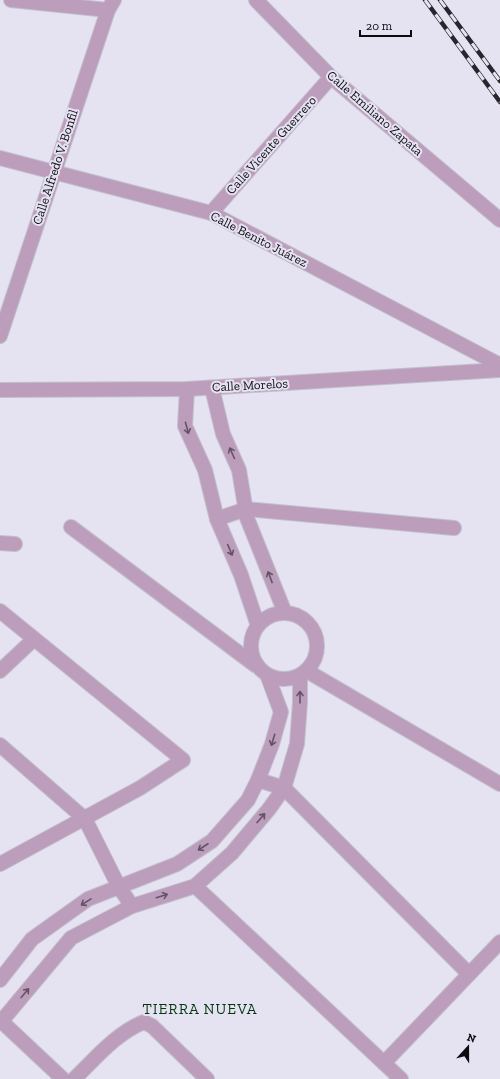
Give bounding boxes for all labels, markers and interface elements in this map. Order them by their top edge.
scale bar [360,12,411,38]
text: 20 m [366,19,393,33]
street label: Calle Emiliano Zapata [324,67,426,159]
street label: Calle Vicente Guerrero [223,93,319,197]
street label: Calle Alfredo V. Bonfil [29,107,81,226]
street label: Calle Benito Juárez [208,208,310,270]
street label: Calle Morelos [212,376,289,394]
one-way arrow [184,421,191,434]
one-way arrow [227,448,235,460]
one-way arrow [227,543,235,555]
one-way arrow [266,571,274,583]
one-way arrow [296,691,304,704]
one-way arrow [269,734,276,747]
one-way arrow [257,813,266,823]
one-way arrow [198,843,209,851]
one-way arrow [155,892,168,899]
one-way arrow [80,898,92,906]
one-way arrow [20,988,29,999]
district label: TIERRA NUEVA [142,1000,258,1018]
north arrow [448,1027,488,1067]
text: N [465,1031,478,1046]

